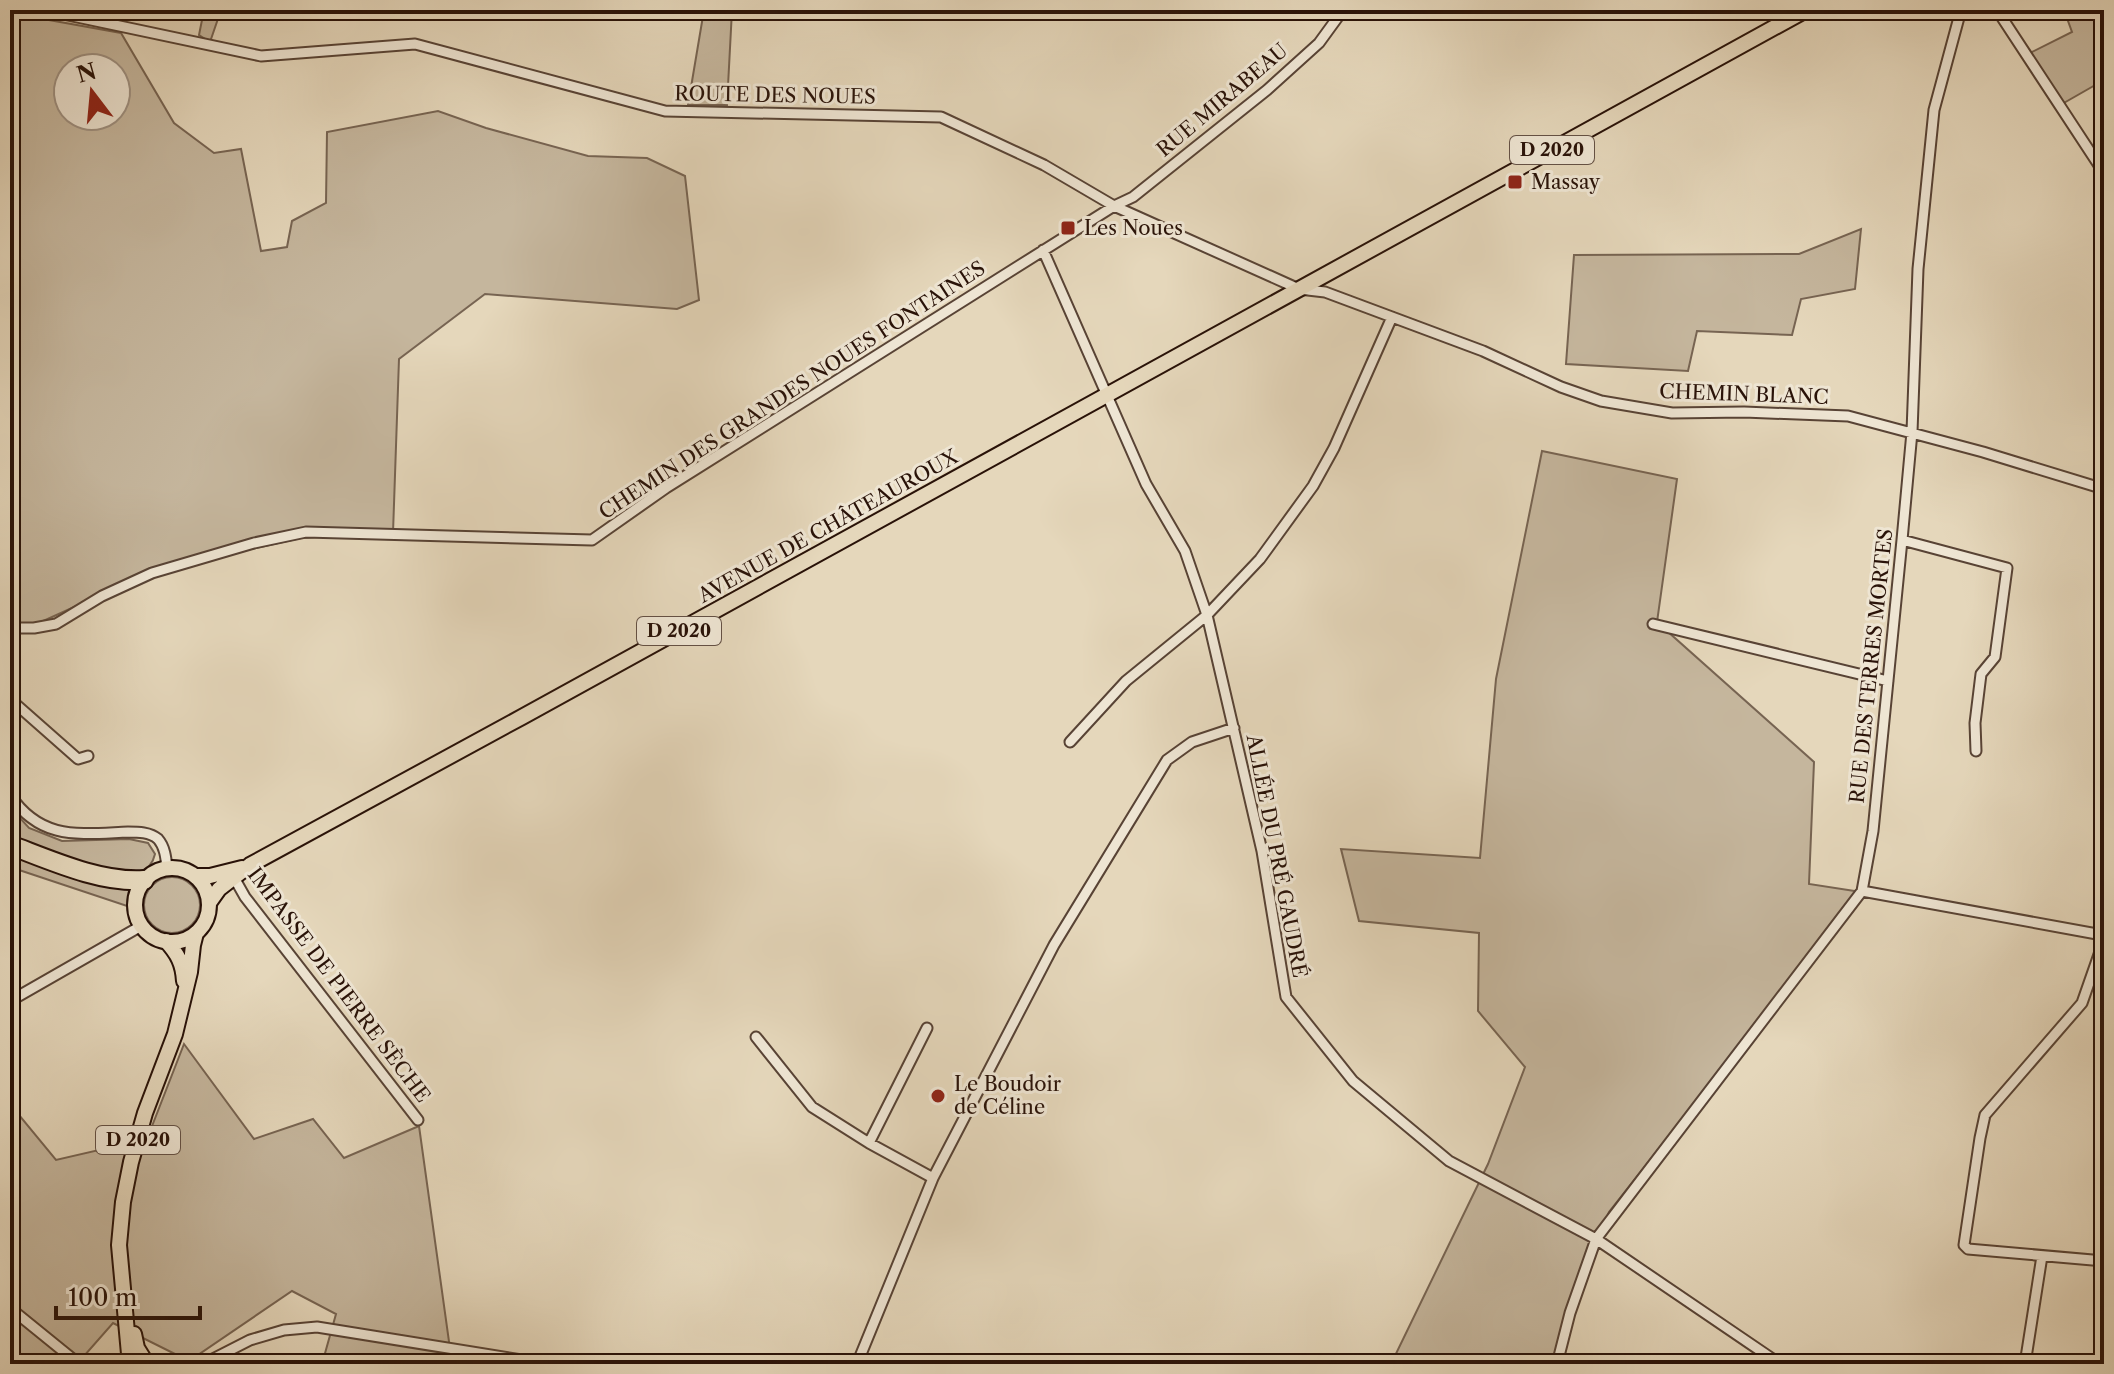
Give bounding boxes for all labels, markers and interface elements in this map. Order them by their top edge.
street label: RUE MIRABEAU [1152,38,1292,162]
north arrow [52,52,132,132]
text: N [74,58,100,89]
street label: ROUTE DES NOUES [674,81,876,109]
road number: D 2020 [1510,136,1594,164]
place label: Massay [1531,170,1601,194]
marker: Massay [1506,173,1524,191]
place label: Les Noues [1084,216,1183,240]
marker: Les Noues [1059,219,1077,237]
street label: CHEMIN DES GRANDES NOUES FONTAINES [594,256,990,524]
street label: CHEMIN BLANC [1659,379,1829,409]
street label: AVENUE DE CHÂTEAUROUX [692,443,963,608]
street label: RUE DES TERRES MORTES [1845,527,1897,805]
road number: D 2020 [637,617,721,645]
street label: ALLÉE DU PRÉ GAUDRÉ [1241,731,1313,980]
street label: IMPASSE DE PIERRE SÈCHE [243,862,436,1107]
place label: Le Boudoir de Céline [954,1072,1062,1119]
marker: Le Boudoir de Céline [929,1087,947,1105]
road number: D 2020 [96,1126,180,1154]
scale bar [56,1270,200,1320]
text: 100 m [68,1283,137,1312]

